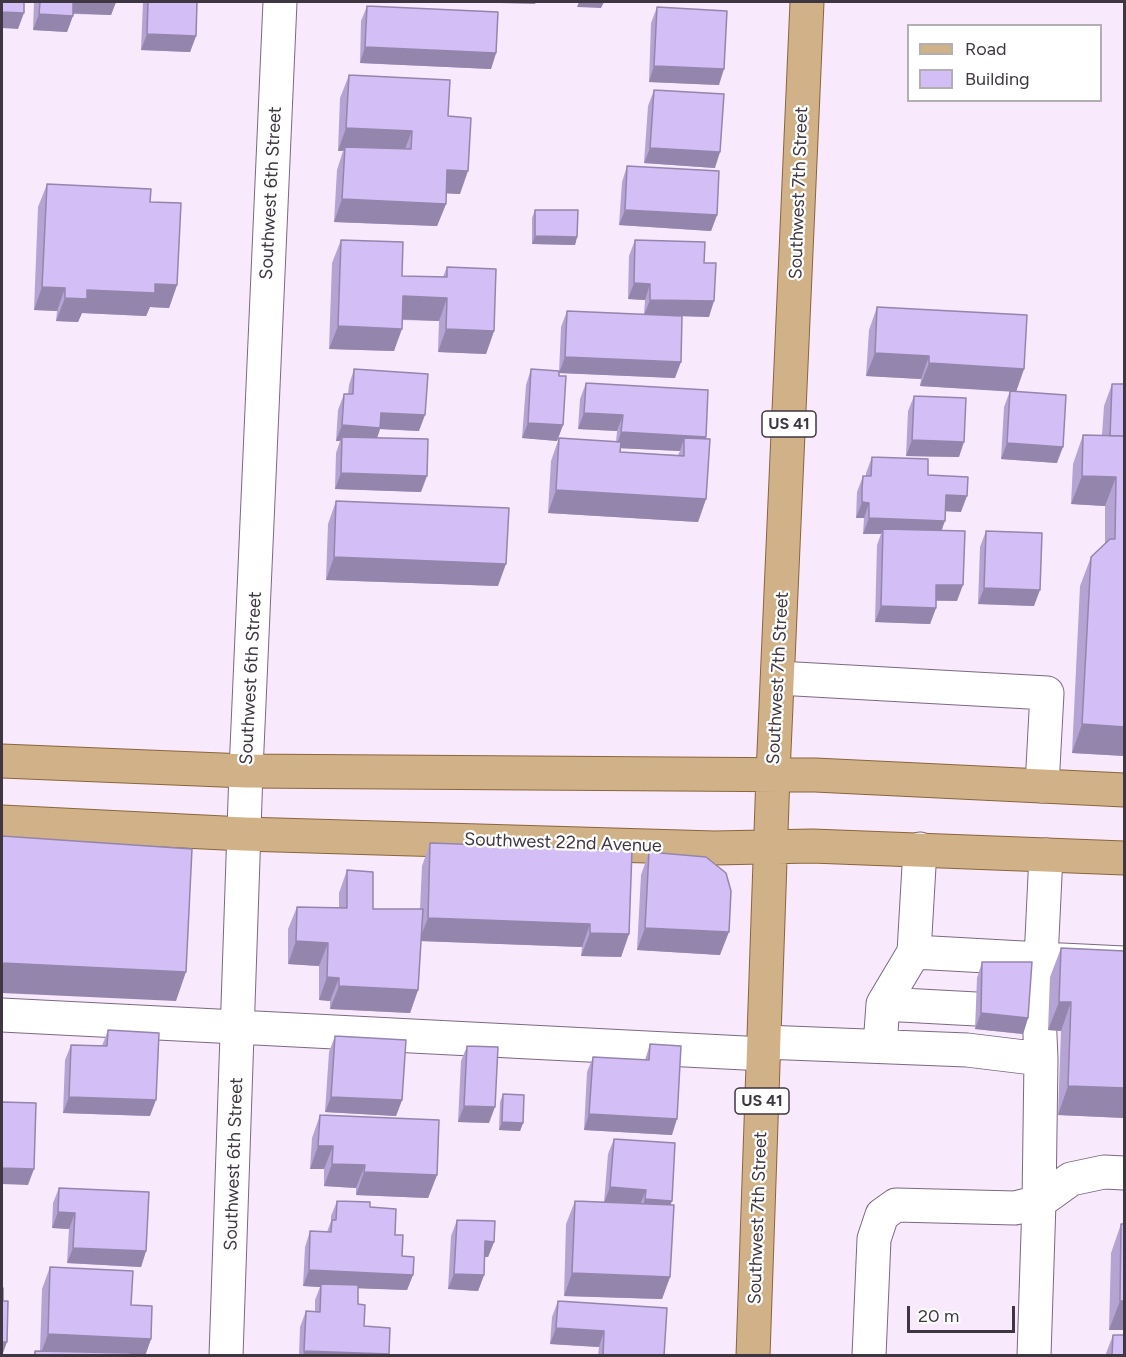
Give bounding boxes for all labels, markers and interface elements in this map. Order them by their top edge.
legend [907,24,1102,102]
text: Road [965,38,1006,60]
text: Building [965,68,1030,90]
street label: Southwest 6th Street [256,106,286,280]
street label: Southwest 7th Street [785,106,813,280]
road number: US 41 [762,411,816,437]
street label: Southwest 6th Street [236,591,266,765]
street label: Southwest 7th Street [763,591,793,765]
street label: Southwest 22nd Avenue [464,829,662,857]
street label: Southwest 6th Street [220,1077,248,1251]
road number: US 41 [735,1088,789,1114]
street label: Southwest 7th Street [744,1131,772,1305]
scale bar [910,1294,1018,1332]
text: 20 m [918,1305,959,1327]

